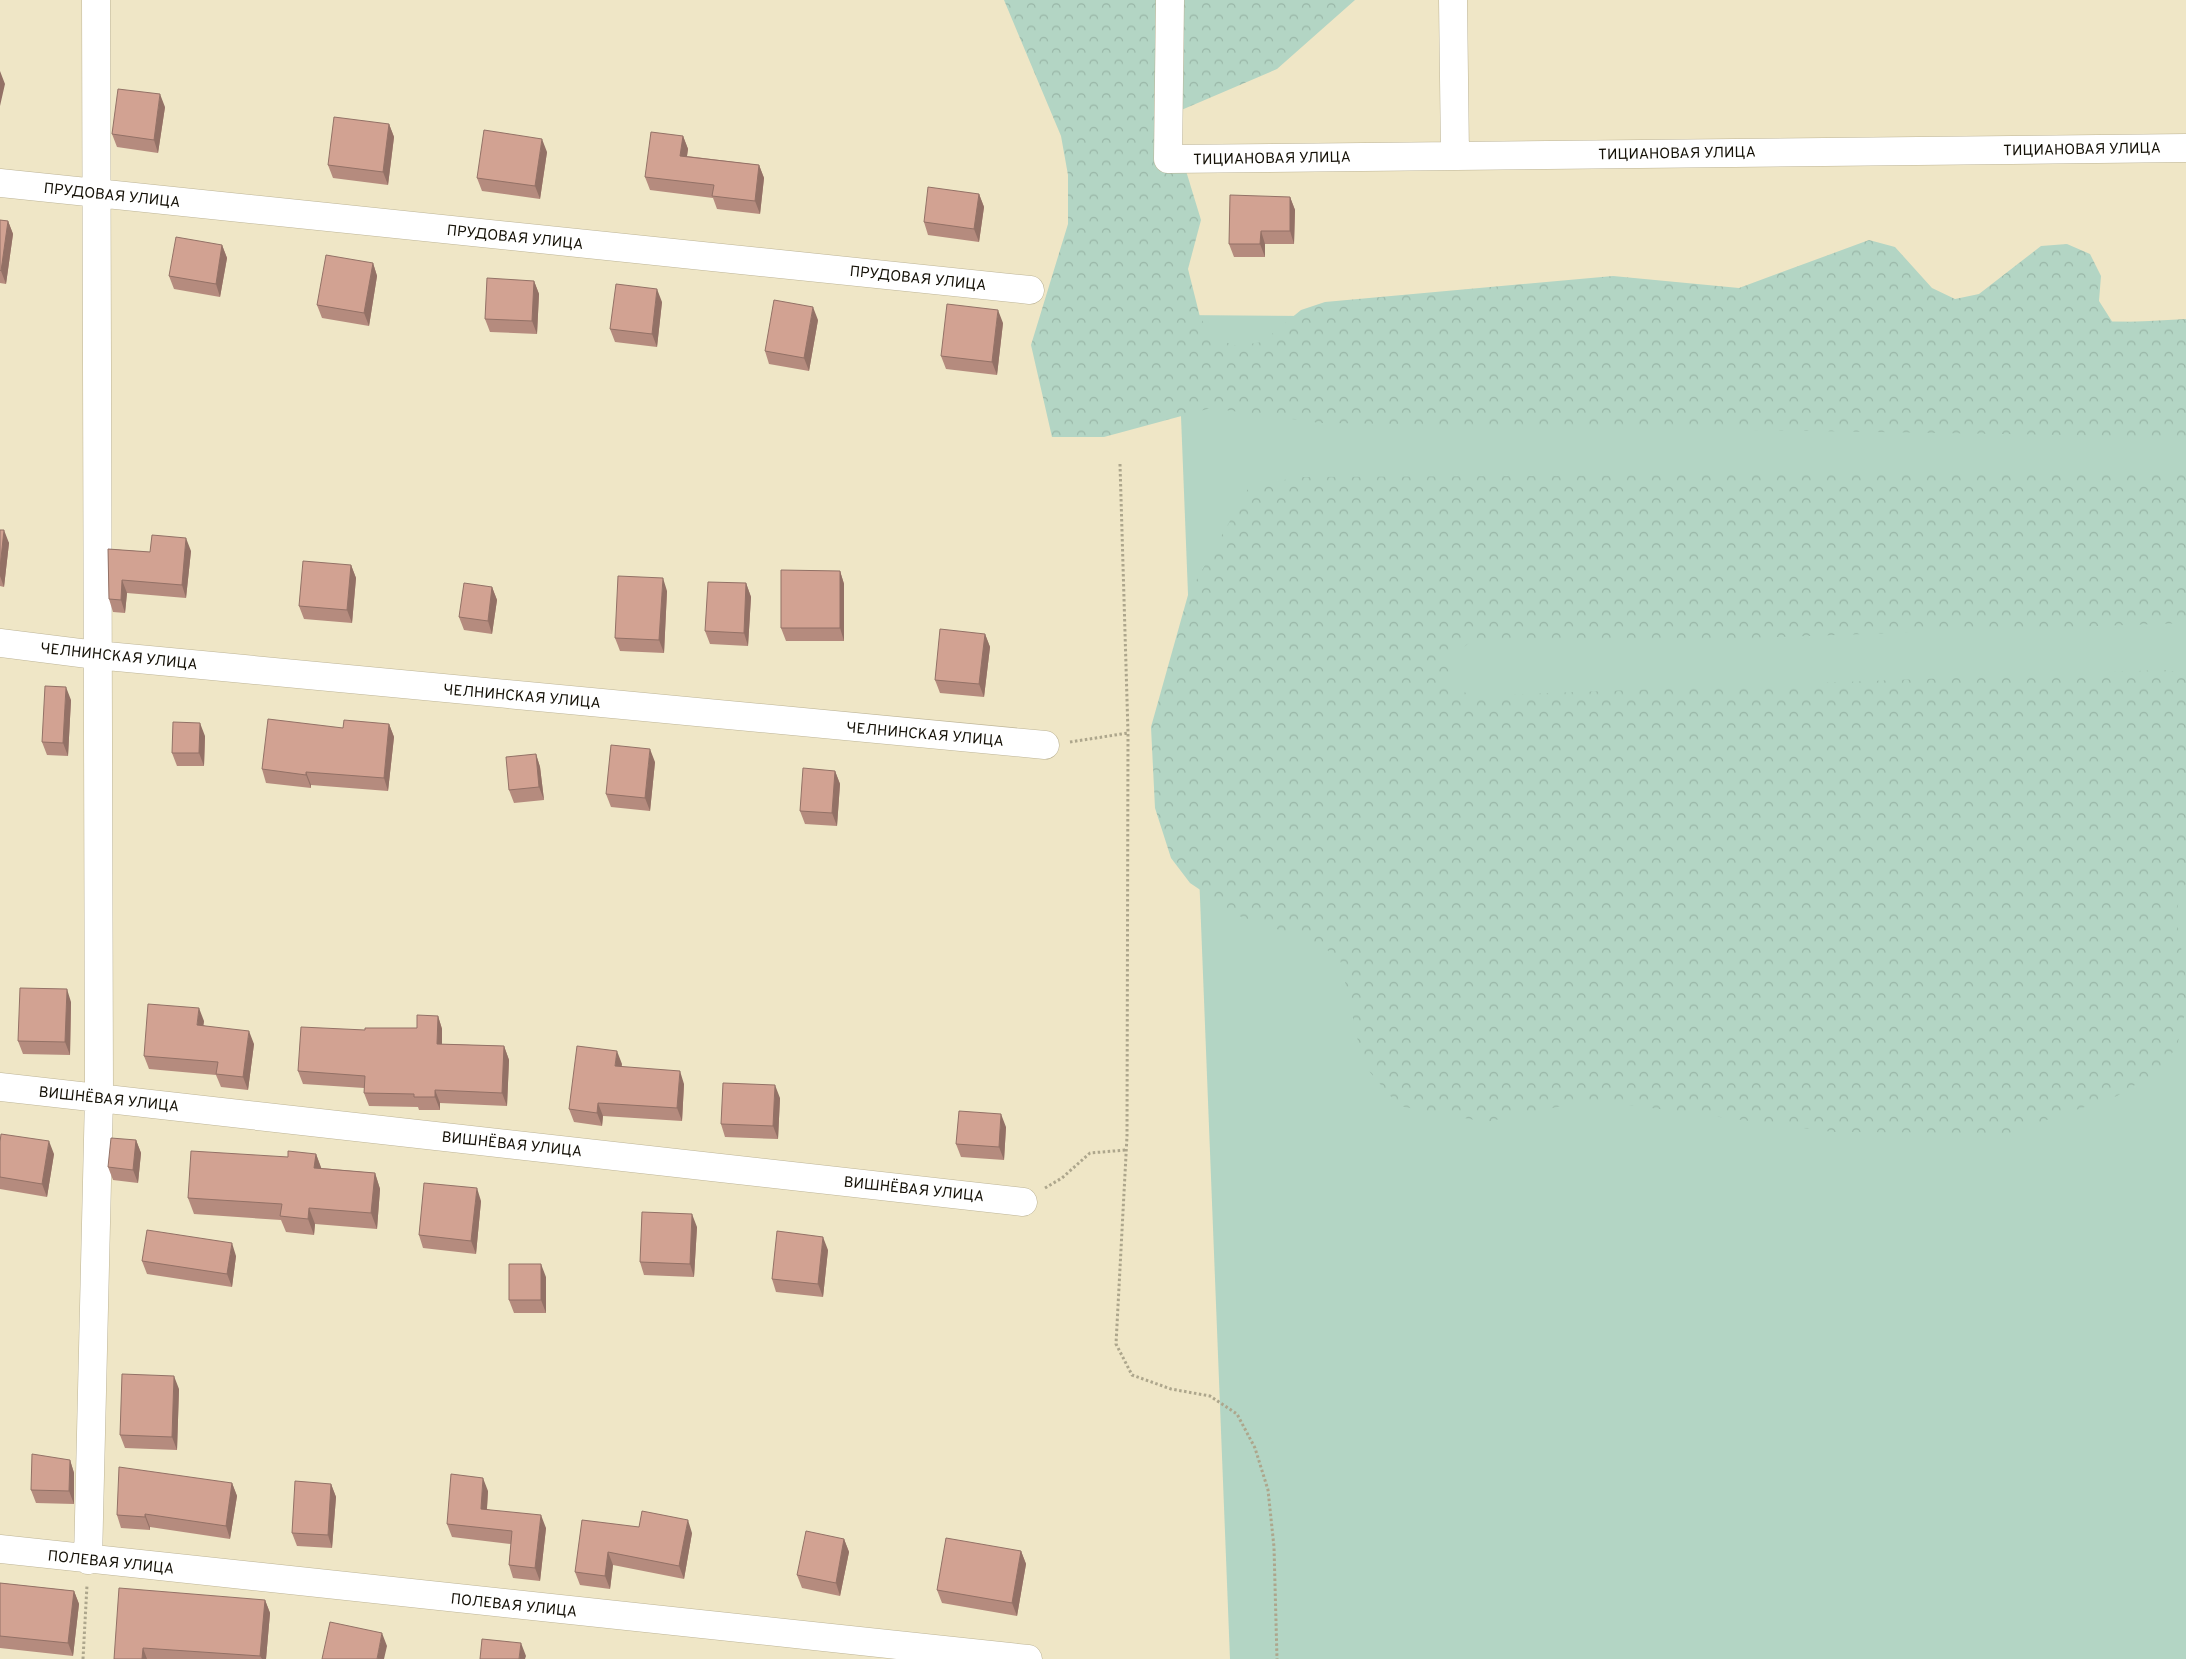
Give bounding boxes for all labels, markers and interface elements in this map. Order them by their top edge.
street label: ТИЦИАНОВАЯ УЛИЦА [2003,140,2161,161]
street label: ТИЦИАНОВАЯ УЛИЦА [1598,144,1756,165]
street label: ТИЦИАНОВАЯ УЛИЦА [1193,149,1351,170]
street label: ПРУДОВАЯ УЛИЦА [43,180,181,213]
street label: ПРУДОВАЯ УЛИЦА [446,222,584,255]
street label: ПРУДОВАЯ УЛИЦА [849,263,987,296]
street label: ЧЕЛНИНСКАЯ УЛИЦА [39,640,198,675]
street label: ЧЕЛНИНСКАЯ УЛИЦА [442,681,601,714]
street label: ЧЕЛНИНСКАЯ УЛИЦА [845,719,1004,752]
street label: ВИШНЁВАЯ УЛИЦА [38,1083,180,1117]
street label: ВИШНЁВАЯ УЛИЦА [441,1128,583,1162]
street label: ВИШНЁВАЯ УЛИЦА [843,1173,985,1207]
street label: ПОЛЕВАЯ УЛИЦА [47,1547,175,1580]
street label: ПОЛЕВАЯ УЛИЦА [450,1590,578,1623]

